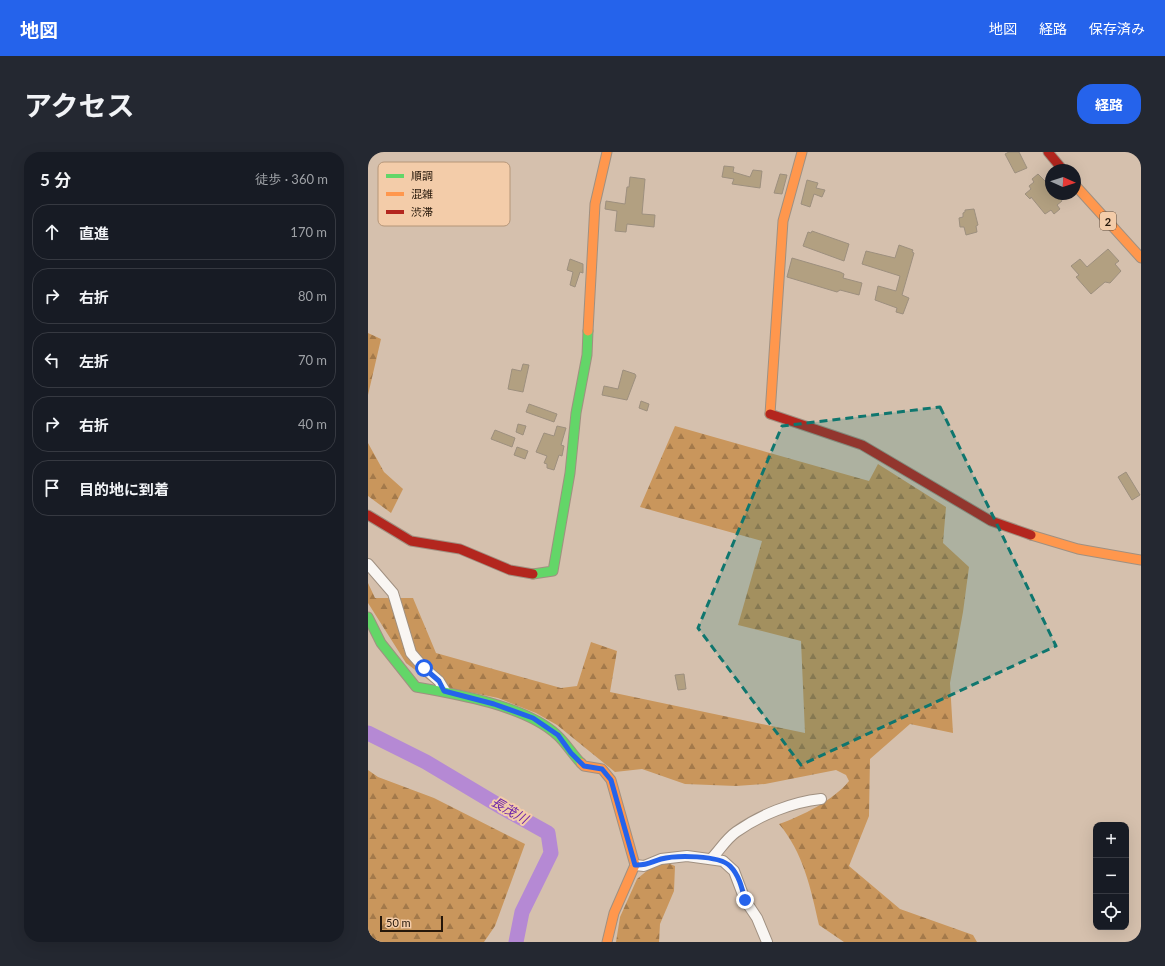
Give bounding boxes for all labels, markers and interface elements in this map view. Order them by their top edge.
text: 地図 [20,18,58,41]
text: 地図 [989,20,1017,37]
text: 経路 [1039,20,1067,37]
text: 保存済み [1089,20,1145,37]
button: 経路 [1077,84,1141,124]
text: アクセス [24,88,135,122]
legend [378,162,510,226]
north arrow [1045,164,1081,200]
text: 5 分 [40,169,71,190]
text: 順調 [411,169,433,182]
text: 徒歩 · 360 m [255,171,328,187]
text: 混雑 [411,187,433,200]
text: 渋滞 [411,205,433,218]
road number: 2 [1100,212,1116,230]
icon: ahead [41,221,63,243]
text: 直進 [79,224,109,242]
text: 170 m [290,224,327,240]
icon: right [41,285,63,307]
text: 右折 [79,288,109,306]
text: 80 m [298,288,327,304]
icon: left [41,349,63,371]
text: 左折 [79,352,109,370]
text: 70 m [298,352,327,368]
icon: right [41,413,63,435]
text: 右折 [79,416,109,434]
text: 40 m [298,416,327,432]
icon: arrive [41,477,63,499]
text: 目的地に到着 [79,480,169,498]
route start [415,659,433,677]
water label: 長茂川 [489,793,533,828]
map controls [1093,822,1129,930]
button: + [1093,822,1129,858]
button: − [1093,858,1129,894]
route end [736,891,754,909]
button: locate [1093,894,1129,930]
scale bar [380,914,443,933]
text: 50 m [386,916,411,929]

